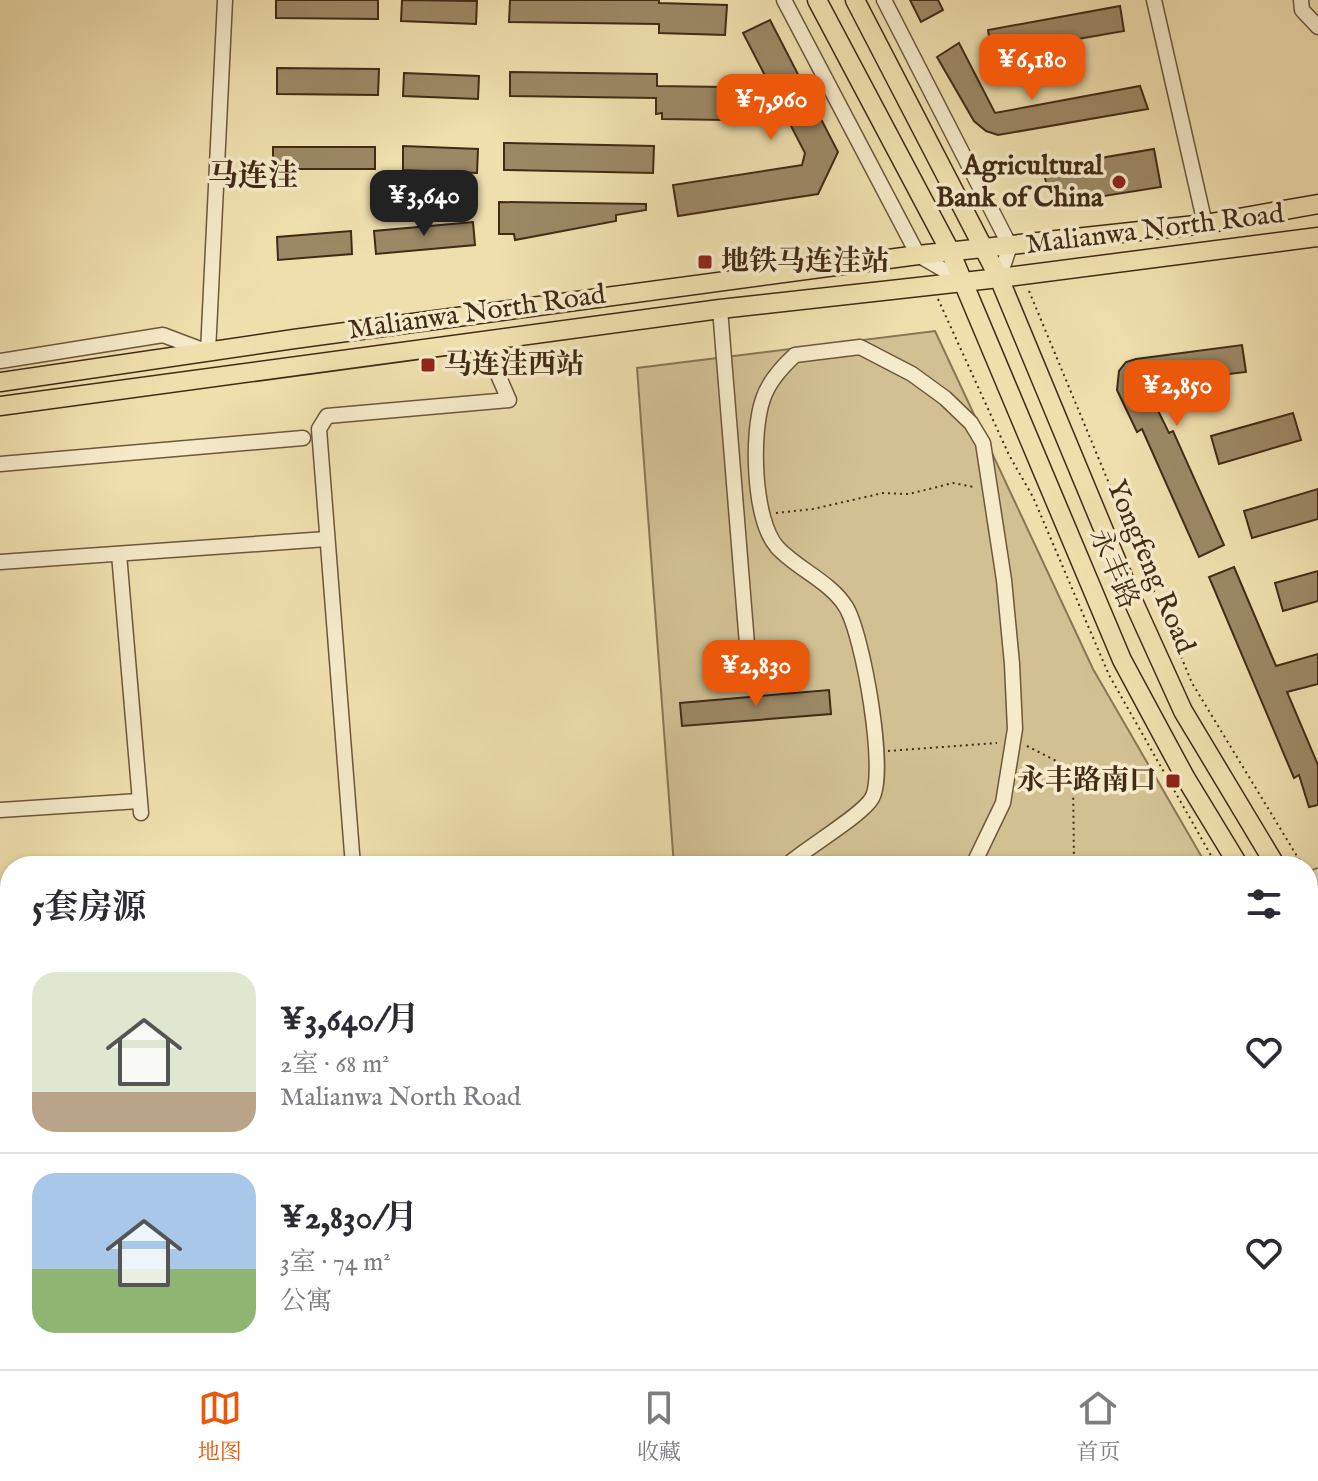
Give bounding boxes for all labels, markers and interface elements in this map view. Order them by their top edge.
pin: ¥6,180 [967,34,1097,102]
text: ¥6,180 [997,43,1067,76]
pin: ¥7,960 [706,74,836,142]
text: ¥7,960 [734,83,808,116]
place label: Agricultural Bank of China [936,149,1104,216]
district label: 马连洼 [208,158,298,196]
pin: ¥3,640 [359,170,489,238]
marker: Agricultural Bank of China [1110,173,1128,191]
text: ¥3,640 [388,179,460,212]
street label: Malianwa North Road [1024,197,1286,263]
place label: 地铁马连洼站 [721,245,889,280]
marker: 地铁马连洼站 [696,253,714,271]
street label: Malianwa North Road [346,278,608,348]
place label: 马连洼西站 [444,348,584,383]
marker: 马连洼西站 [419,356,437,374]
pin: ¥2,850 [1112,360,1242,428]
text: ¥2,850 [1142,369,1212,402]
street label: Yongfeng Road [1098,475,1202,659]
street label: 永丰路 [1080,523,1146,615]
pin: ¥2,830 [691,640,821,708]
text: ¥2,830 [721,649,791,682]
place label: 永丰路南口 [1017,764,1157,799]
marker: 永丰路南口 [1164,772,1182,790]
icon: filters [1242,882,1286,926]
text: 5套房源 [32,887,146,930]
text: ¥3,640/月 [280,999,420,1042]
icon: home [96,1004,192,1100]
icon: heart [1242,1030,1286,1074]
text: 2室 · 68 m² [280,1048,389,1081]
text: Malianwa North Road [280,1081,521,1114]
text: ¥2,830/月 [280,1197,418,1240]
icon: home [96,1205,192,1301]
icon: heart [1242,1231,1286,1275]
text: 3室 · 74 m² [280,1246,391,1279]
text: 公寓 [280,1285,332,1318]
tab: 地图 [198,1386,242,1467]
tab: 收藏 [637,1386,681,1467]
tab: 首页 [1076,1386,1120,1467]

